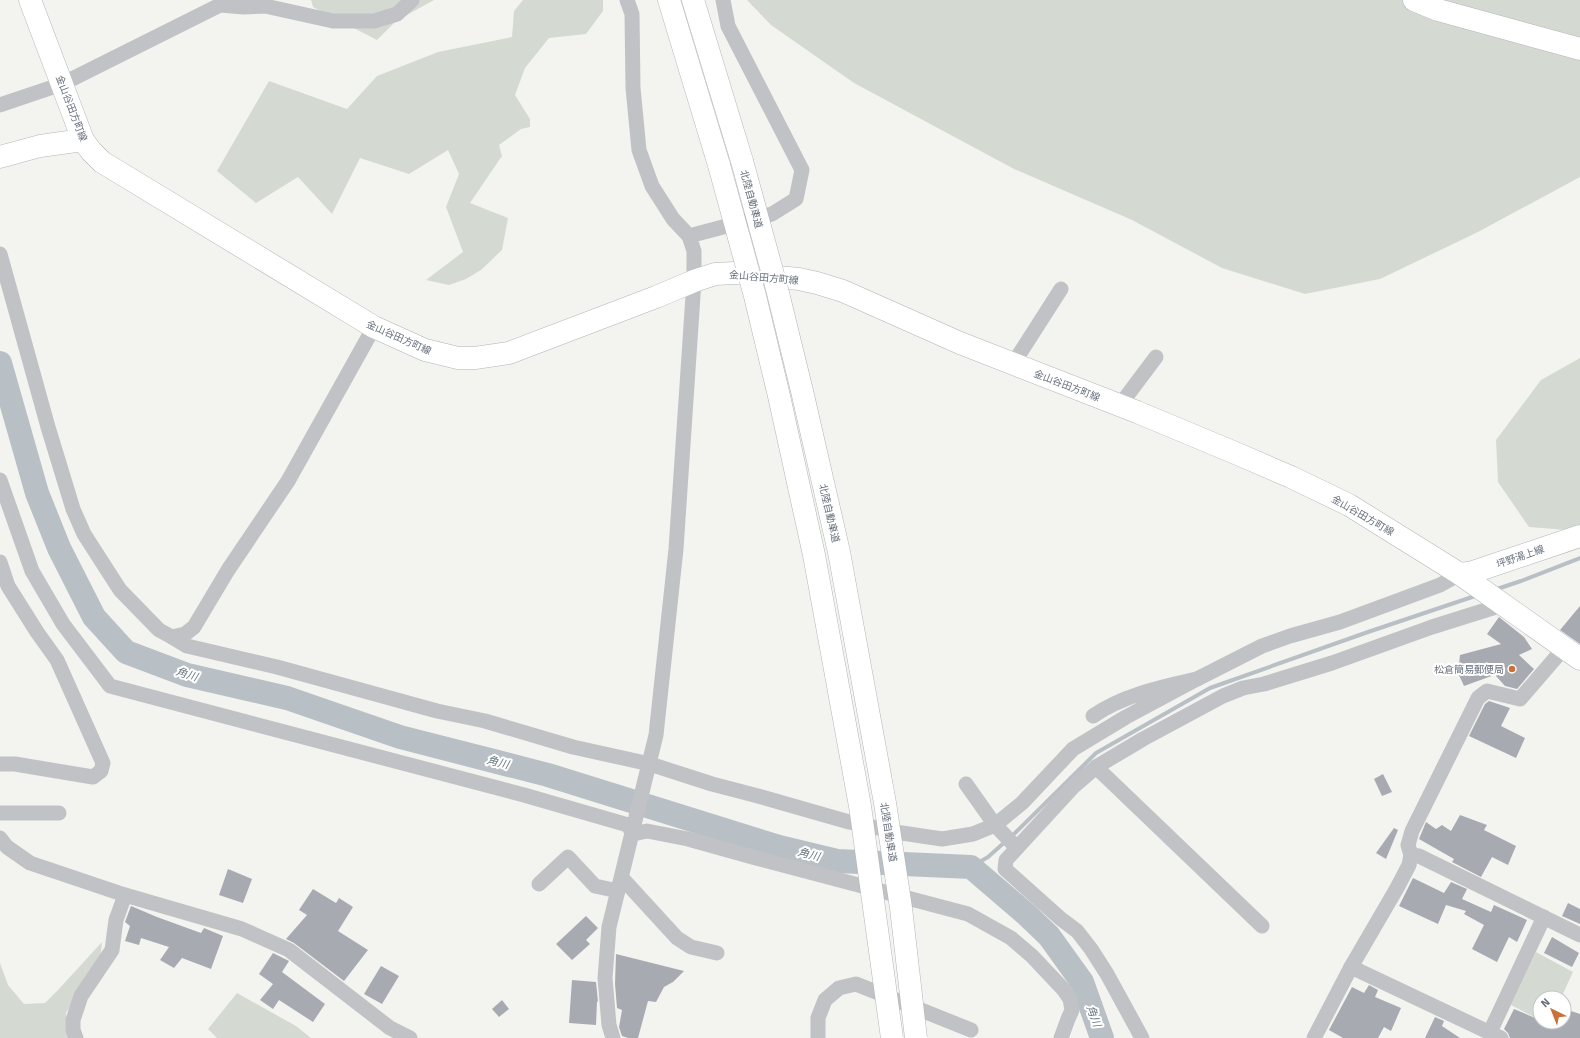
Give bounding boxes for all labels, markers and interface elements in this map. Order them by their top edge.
street label: 金山谷田方町線 [53,74,89,143]
street label: 北陸自動車道 [737,169,765,230]
street label: 金山谷田方町線 [729,269,799,287]
street label: 金山谷田方町線 [364,318,433,358]
street label: 金山谷田方町線 [1032,368,1101,404]
street label: 北陸自動車道 [816,483,842,544]
street label: 金山谷田方町線 [1329,493,1396,539]
street label: 坪野湯上線 [1495,543,1546,571]
place label: 松倉簡易郵便局 [1434,664,1504,676]
marker: 松倉簡易郵便局 [1507,664,1517,674]
water label: 角川 [174,665,200,684]
water label: 角川 [486,754,511,772]
street label: 北陸自動車道 [877,802,899,863]
water label: 角川 [797,846,822,864]
north arrow [1532,990,1572,1030]
text: N [1538,996,1553,1010]
water label: 角川 [1084,1004,1104,1030]

